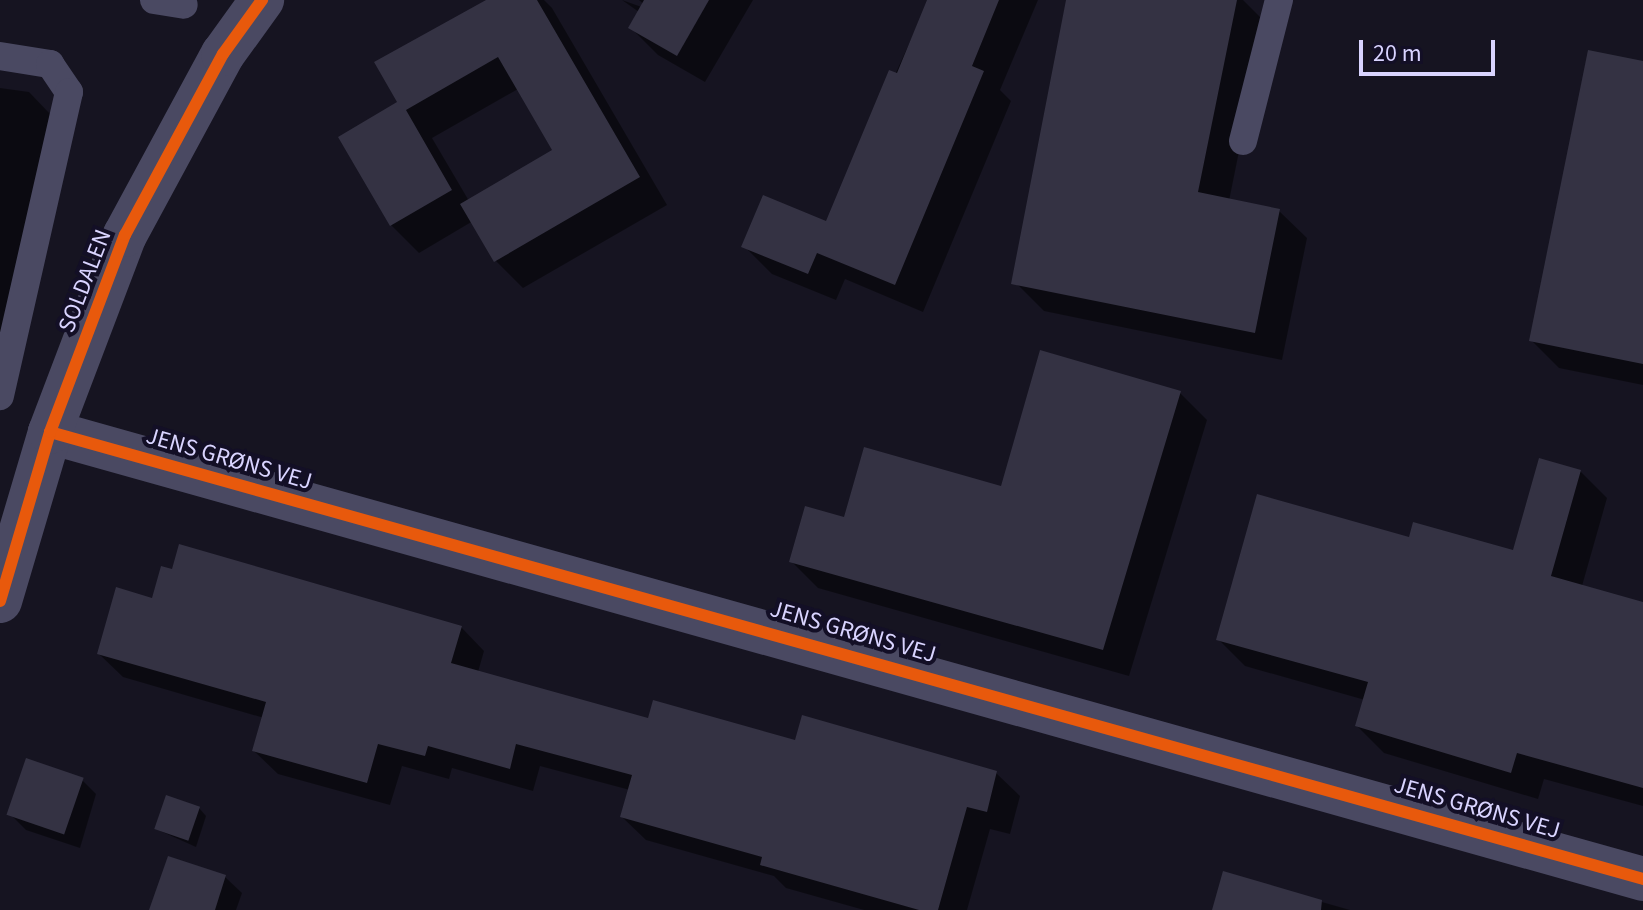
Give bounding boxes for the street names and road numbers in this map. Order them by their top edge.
street label: SOLDALEN [52,226,118,336]
street label: JENS GRØNS VEJ [143,422,315,496]
street label: JENS GRØNS VEJ [767,595,939,669]
street label: JENS GRØNS VEJ [1391,771,1563,845]

